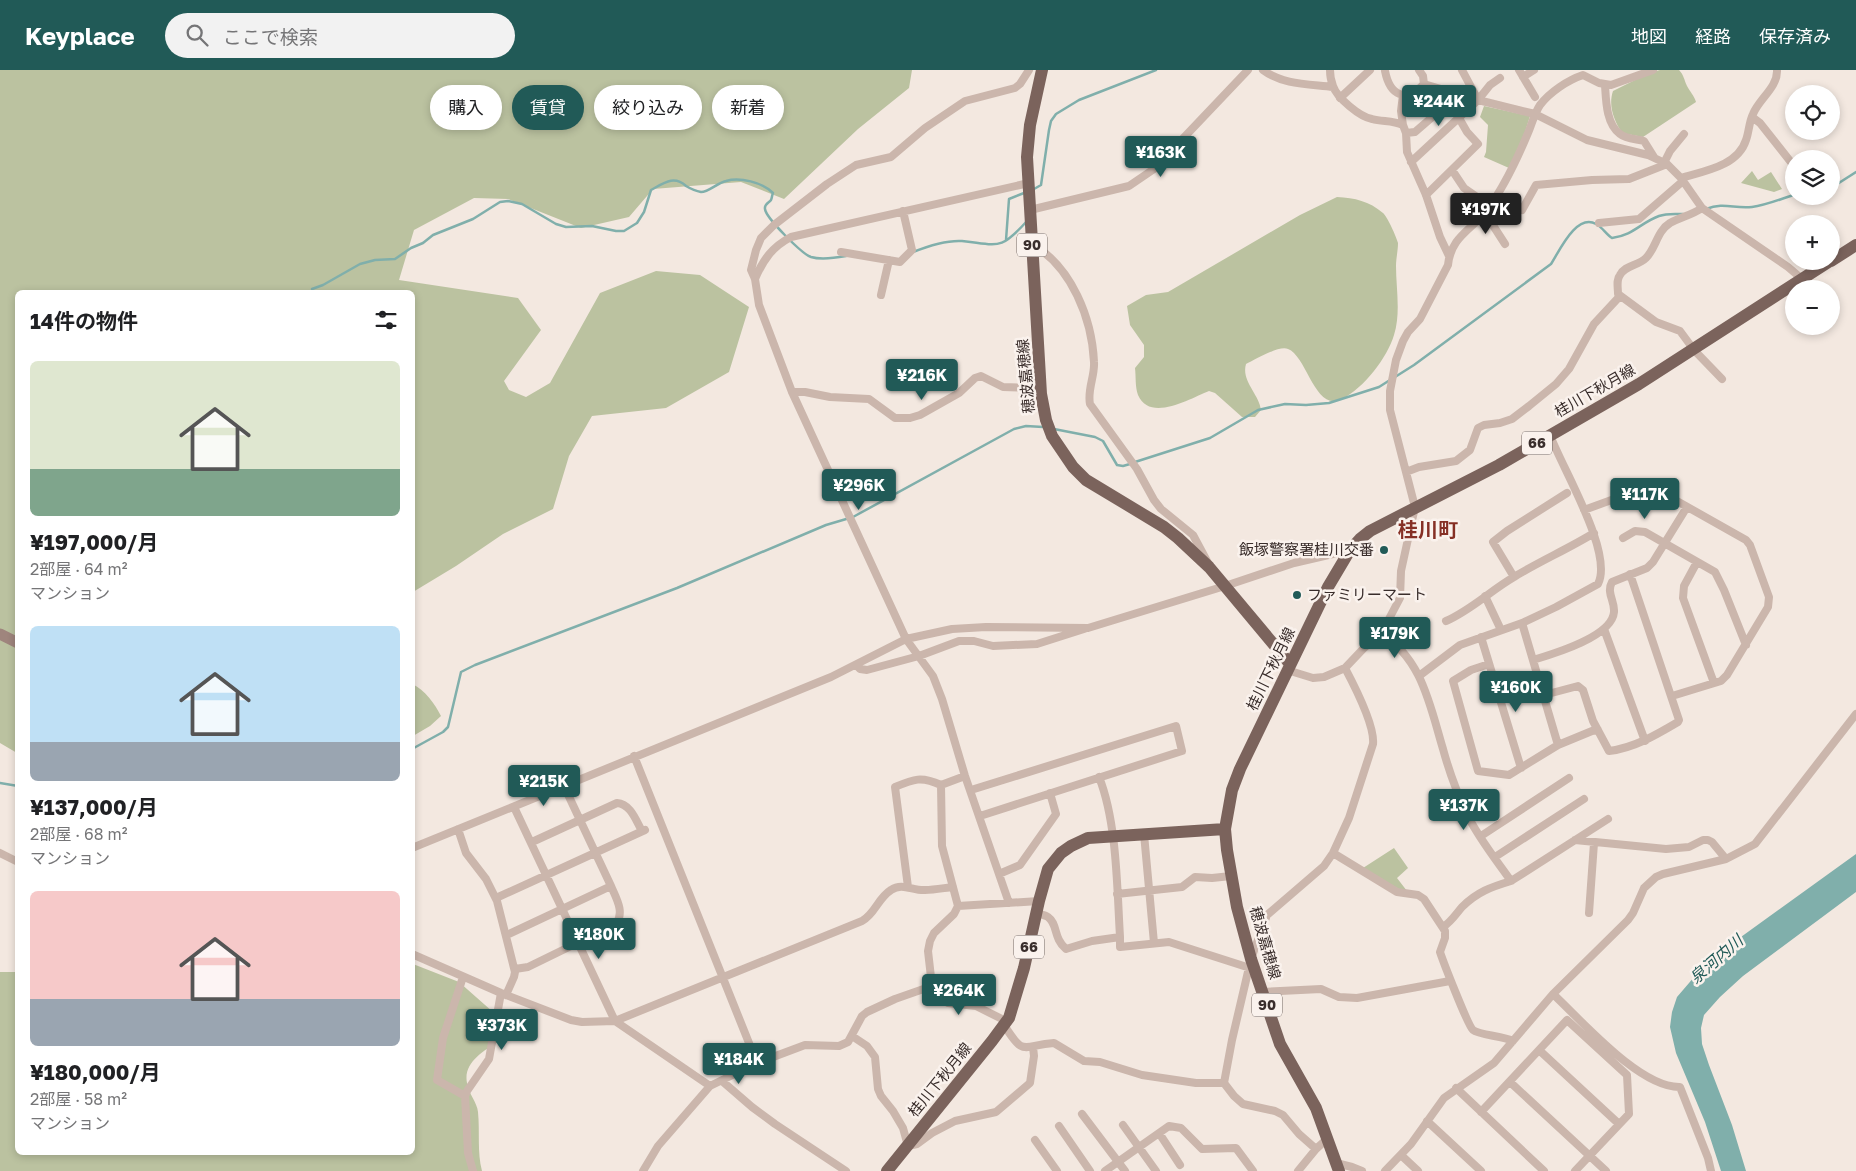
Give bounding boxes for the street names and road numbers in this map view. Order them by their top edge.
road number: 90 [1017,234,1047,256]
street label: 穂波嘉穂線 [1013,338,1037,414]
street label: 桂川下秋月線 [1551,360,1638,420]
road number: 66 [1522,432,1552,454]
street label: 桂川下秋月線 [1242,624,1298,713]
street label: 穂波嘉穂線 [1247,904,1285,981]
road number: 66 [1014,936,1044,959]
road number: 90 [1252,994,1282,1016]
street label: 桂川下秋月線 [904,1039,975,1120]

